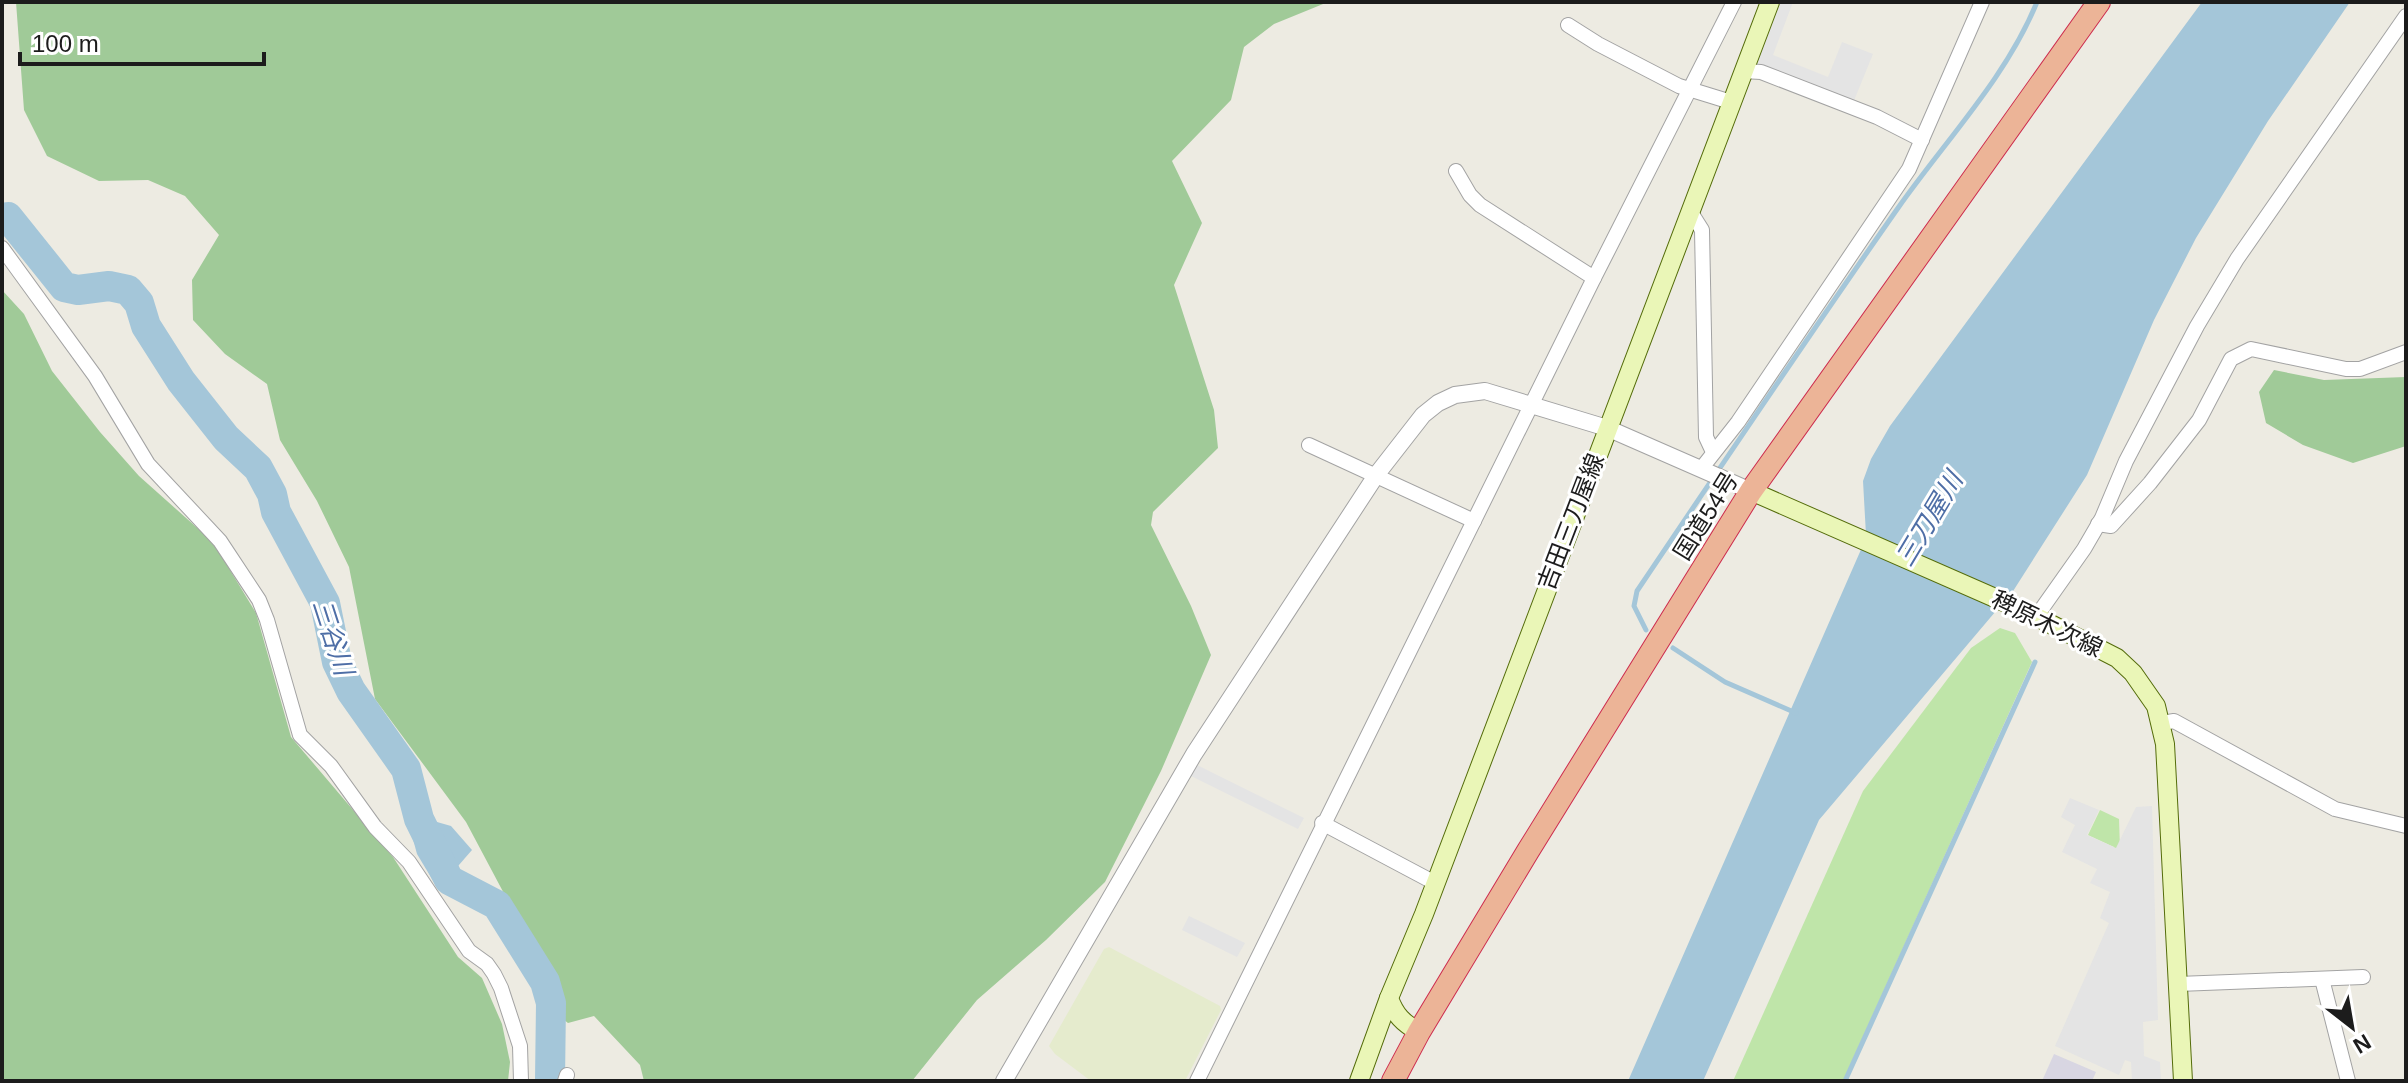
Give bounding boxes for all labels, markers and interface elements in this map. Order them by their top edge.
scale bar [20,16,264,66]
text: 100 m [32,30,99,57]
street label: 吉田三刀屋線 [1532,450,1609,594]
water label: 三刀屋川 [1889,464,1970,571]
street label: 国道54号 [1668,467,1743,565]
street label: 稗原木次線 [1987,585,2107,662]
water label: 三谷川 [307,595,360,682]
north arrow [2312,987,2392,1067]
text: N [2349,1029,2375,1059]

